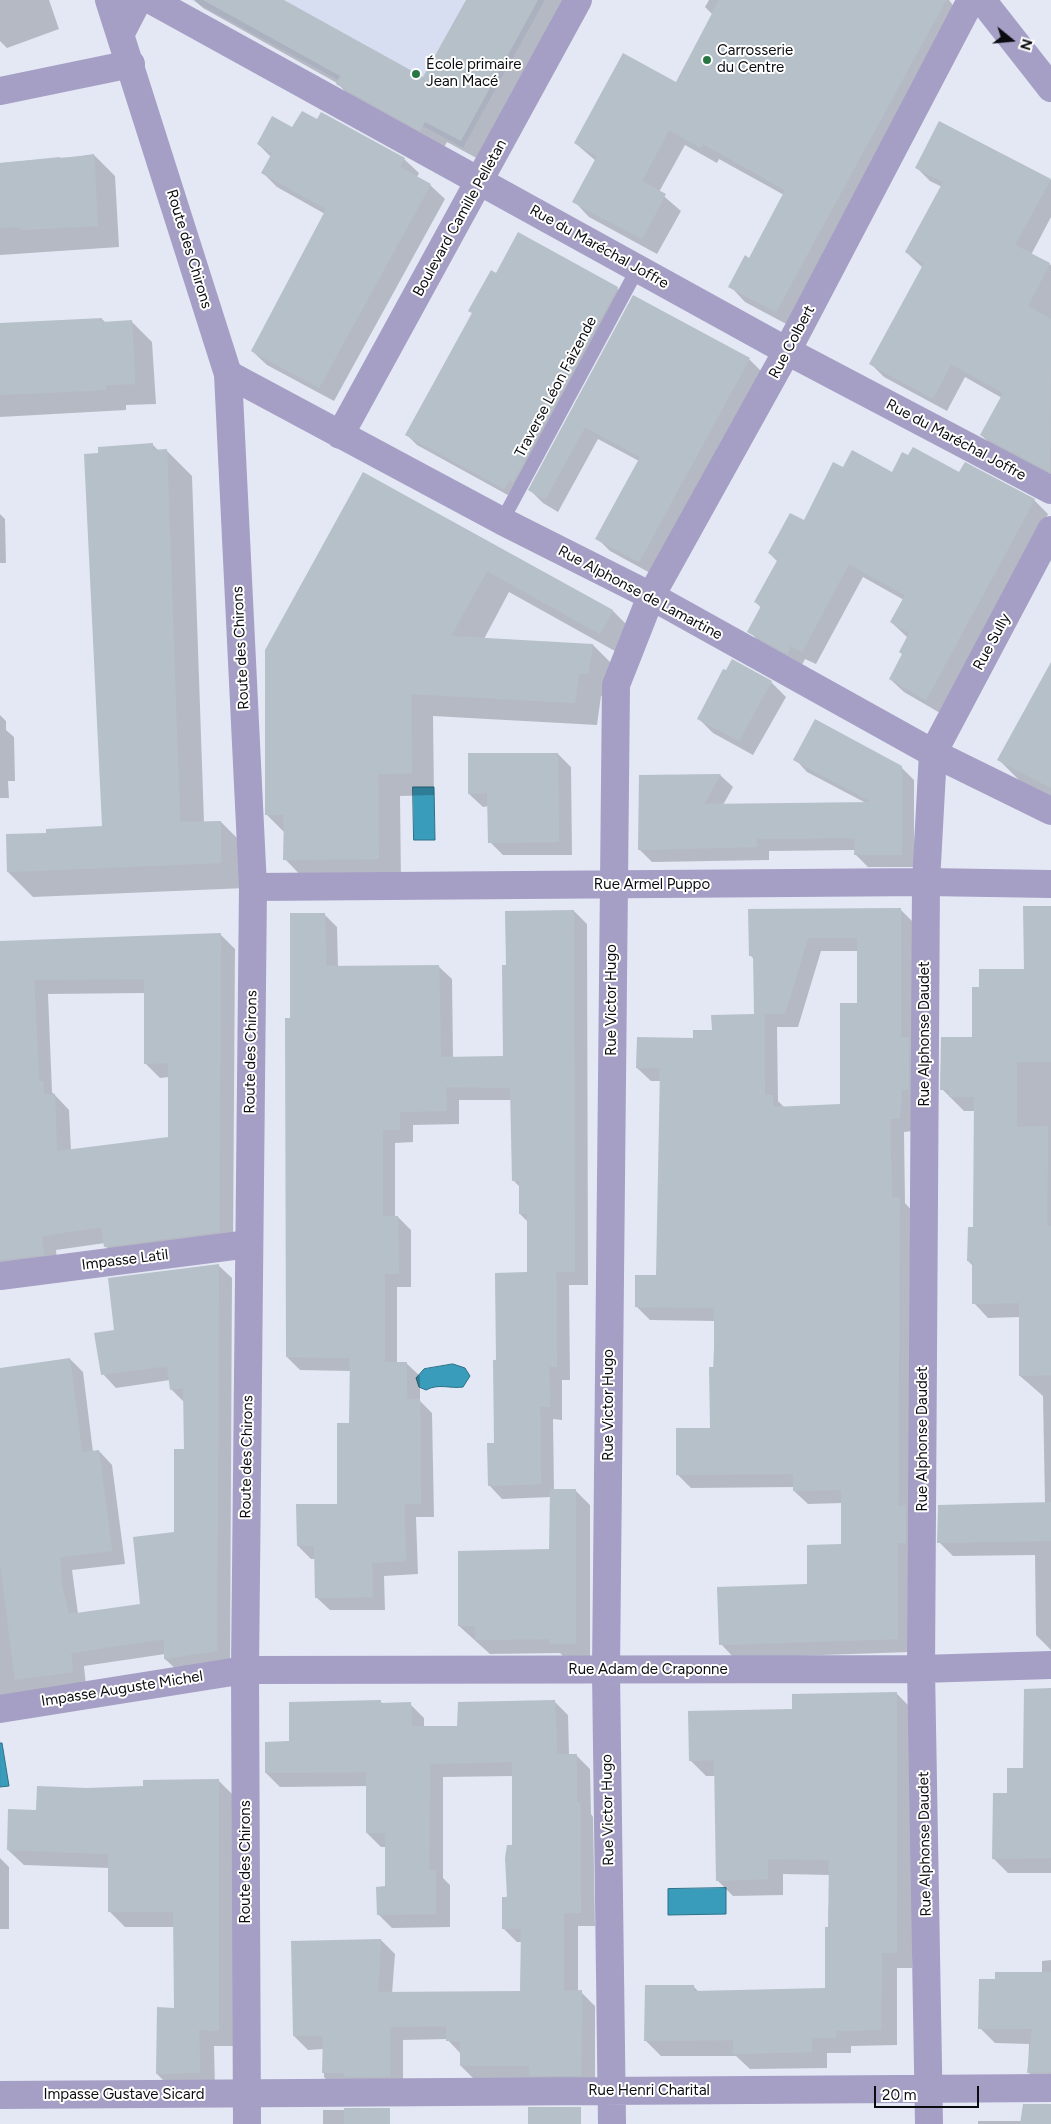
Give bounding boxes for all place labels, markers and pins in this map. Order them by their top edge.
place label: Carrosserie du Centre [717,42,793,77]
marker: Carrosserie du Centre [701,54,713,66]
place label: École primaire Jean Macé [426,56,521,91]
marker: École primaire Jean Macé [410,68,422,80]

